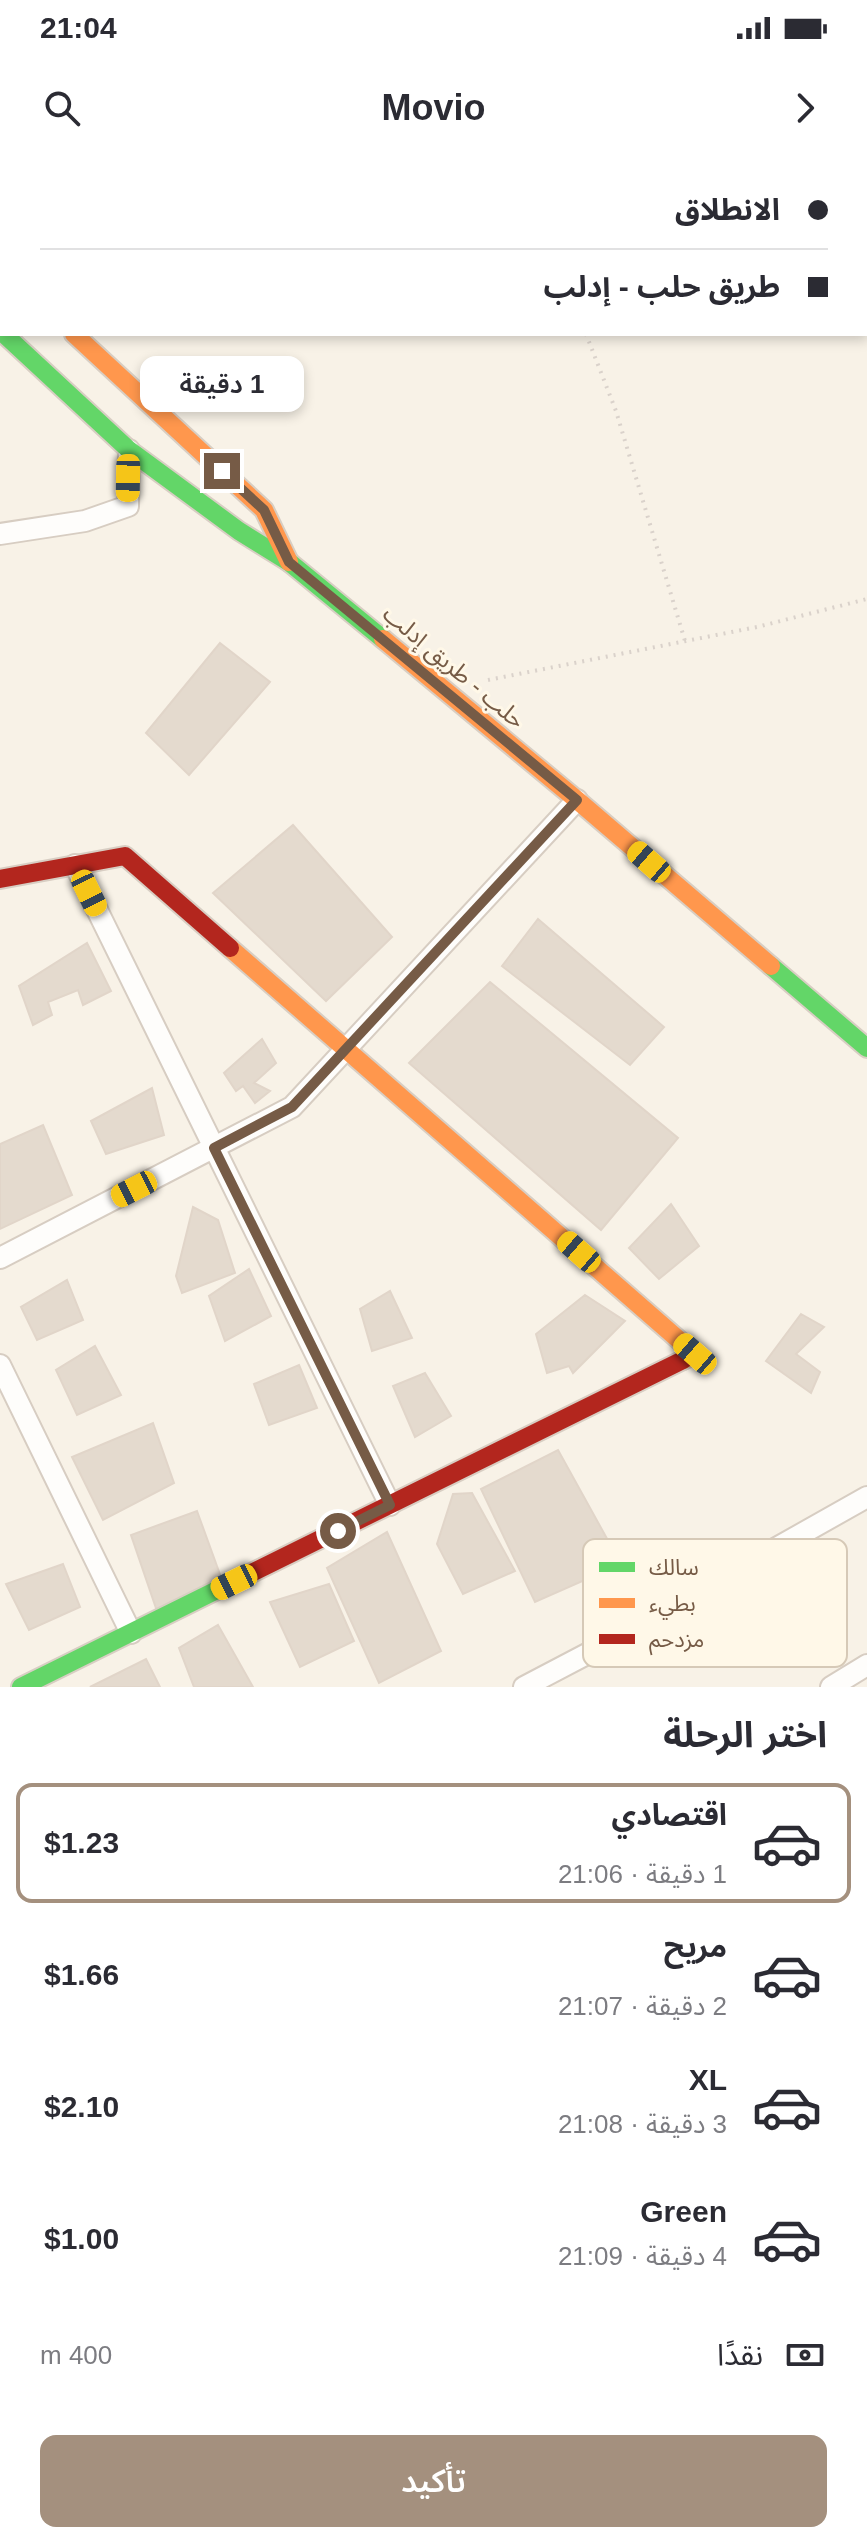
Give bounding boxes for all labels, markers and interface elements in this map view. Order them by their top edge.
text: 21:04 [40,11,117,44]
icon: search [40,86,84,130]
icon: forward [783,86,827,130]
text: Movio [382,87,486,128]
text: الانطلاق [675,193,780,226]
text: طريق حلب - إدلب [544,270,780,303]
callout: 1 دقيقة [140,355,304,411]
text: 1 دقيقة [180,369,264,399]
route end [204,453,240,489]
car [116,454,140,502]
street label: حلب - طريق إدلب [376,599,531,736]
car [623,837,675,887]
car [68,866,110,920]
car [107,1167,161,1211]
car [553,1227,605,1277]
car [669,1329,721,1379]
route start [320,1513,356,1549]
legend [583,1539,847,1667]
text: سالك [649,1555,699,1580]
car [207,1561,261,1603]
text: بطيء [649,1591,696,1620]
text: مزدحم [649,1627,704,1656]
text: اختر الرحلة [663,1714,827,1755]
text: اقتصادي [612,1798,727,1831]
icon: car [751,1807,823,1879]
text: $1.23 [44,1826,119,1859]
text: 1 دقيقة · 21:06 [558,1859,727,1889]
text: مريح [664,1930,727,1963]
icon: car [751,1939,823,2011]
text: $1.66 [44,1958,119,1991]
text: 2 دقيقة · 21:07 [558,1991,727,2021]
text: XL [689,2063,727,2096]
icon: car [751,2071,823,2143]
text: $2.10 [44,2090,119,2123]
text: 3 دقيقة · 21:08 [558,2109,727,2139]
text: Green [640,2195,727,2228]
icon: car [751,2203,823,2275]
text: $1.00 [44,2222,119,2255]
text: 4 دقيقة · 21:09 [558,2241,727,2271]
icon: cash [783,2333,827,2377]
text: نقدًا [717,2338,763,2371]
text: 400 m [40,2340,112,2370]
button: تأكيد [40,2435,827,2527]

